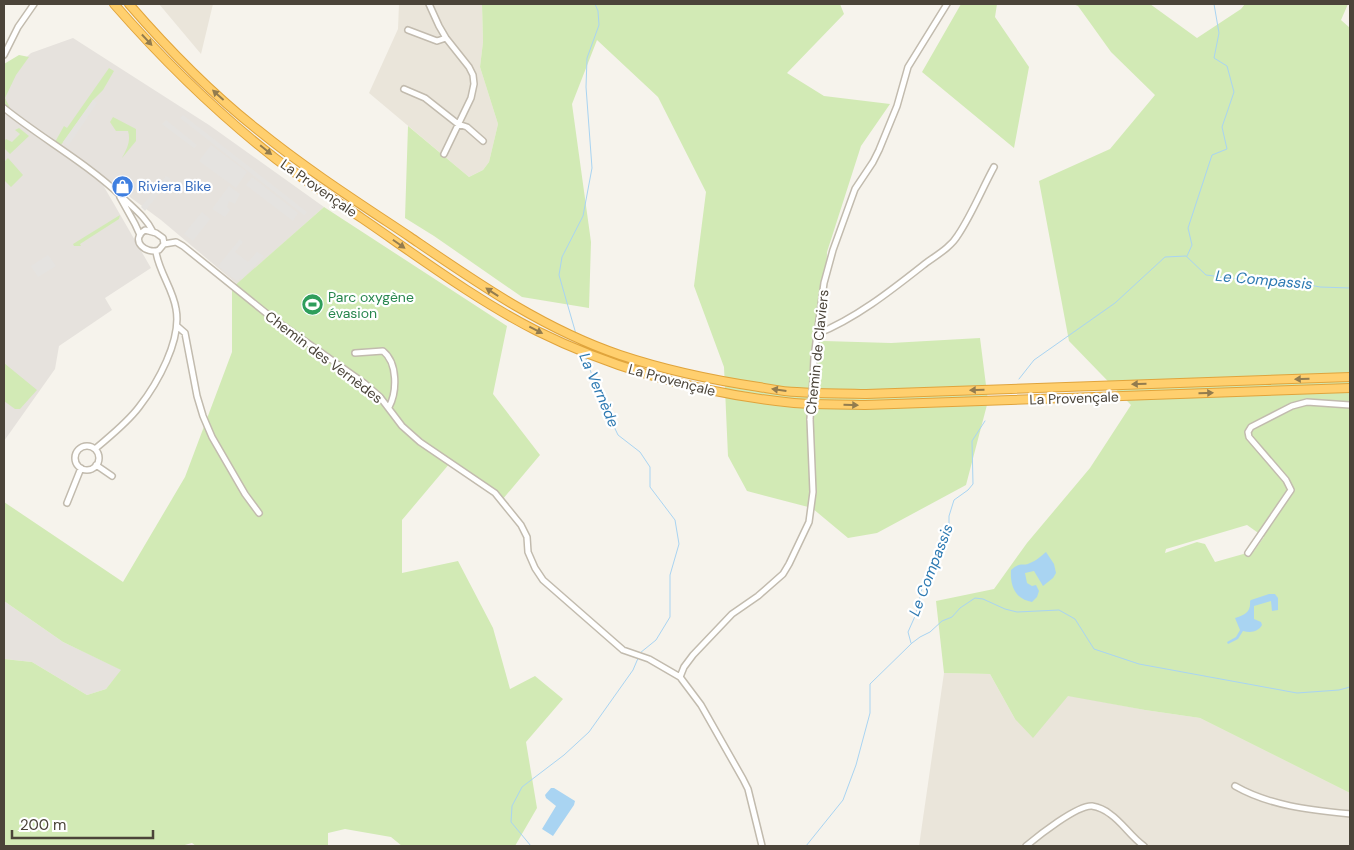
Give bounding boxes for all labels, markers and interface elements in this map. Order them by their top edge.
one-way arrow [141,33,153,45]
one-way arrow [213,89,225,101]
one-way arrow [259,145,272,156]
street label: La Provençale [277,155,361,221]
shop icon: Riviera Bike [110,174,134,198]
place label: Riviera Bike [138,177,211,195]
one-way arrow [392,239,406,248]
water label: Le Compassis [1215,266,1313,294]
one-way arrow [485,287,499,297]
place label: Parc oxygène évasion [328,288,414,322]
street label: Chemin de Claviers [801,289,833,415]
sports icon: Parc oxygène évasion [300,293,324,317]
street label: Chemin des Vernèdes [262,307,386,407]
one-way arrow [529,326,544,334]
water label: La Vernède [574,350,624,431]
street label: La Provençale [626,360,718,400]
one-way arrow [1293,375,1309,383]
one-way arrow [1131,381,1147,389]
one-way arrow [771,386,787,394]
one-way arrow [968,386,984,394]
street label: La Provençale [1029,387,1119,409]
one-way arrow [1198,389,1214,397]
one-way arrow [843,401,859,409]
water label: Le Compassis [904,521,958,619]
scale bar [12,808,154,840]
text: 200 m [20,815,66,835]

